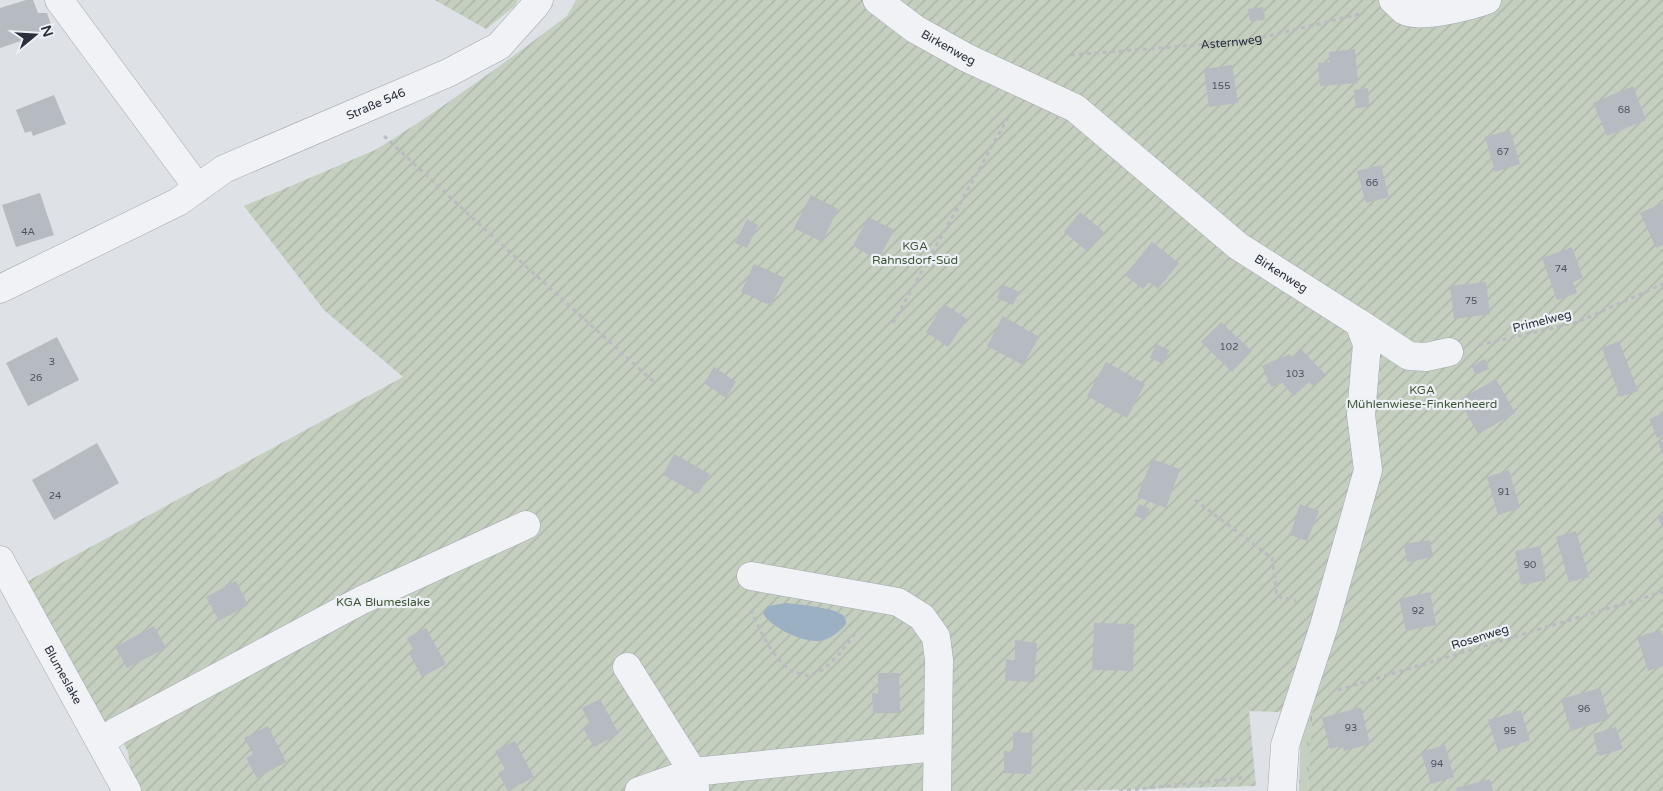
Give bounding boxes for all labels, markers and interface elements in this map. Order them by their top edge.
north arrow [10,10,60,60]
text: N [37,23,57,39]
street label: Birkenweg [919,27,978,68]
street label: Asternweg [1200,31,1263,52]
house number: 155 [1212,80,1230,92]
street label: Straße 546 [344,85,408,123]
house number: 68 [1618,104,1630,116]
house number: 67 [1497,146,1509,158]
house number: 66 [1366,177,1378,189]
house number: 4A [21,226,35,238]
park label: KGA Rahnsdorf-Süd [872,239,958,267]
street label: Birkenweg [1252,251,1310,295]
house number: 74 [1555,263,1567,275]
house number: 75 [1465,295,1477,307]
street label: Primelweg [1511,307,1573,335]
house number: 102 [1220,341,1238,353]
house number: 3 [49,356,55,368]
house number: 103 [1286,368,1304,380]
house number: 26 [30,372,42,384]
park label: KGA Mühlenwiese-Finkenheerd [1347,383,1497,411]
house number: 91 [1498,486,1510,498]
house number: 24 [49,490,61,502]
house number: 90 [1524,559,1536,571]
park label: KGA Blumeslake [336,595,430,609]
house number: 92 [1412,605,1424,617]
street label: Rosenweg [1450,622,1510,652]
street label: Blumeslake [41,643,85,707]
house number: 96 [1578,703,1590,715]
house number: 93 [1345,722,1357,734]
house number: 95 [1504,725,1516,737]
house number: 94 [1431,758,1443,770]

